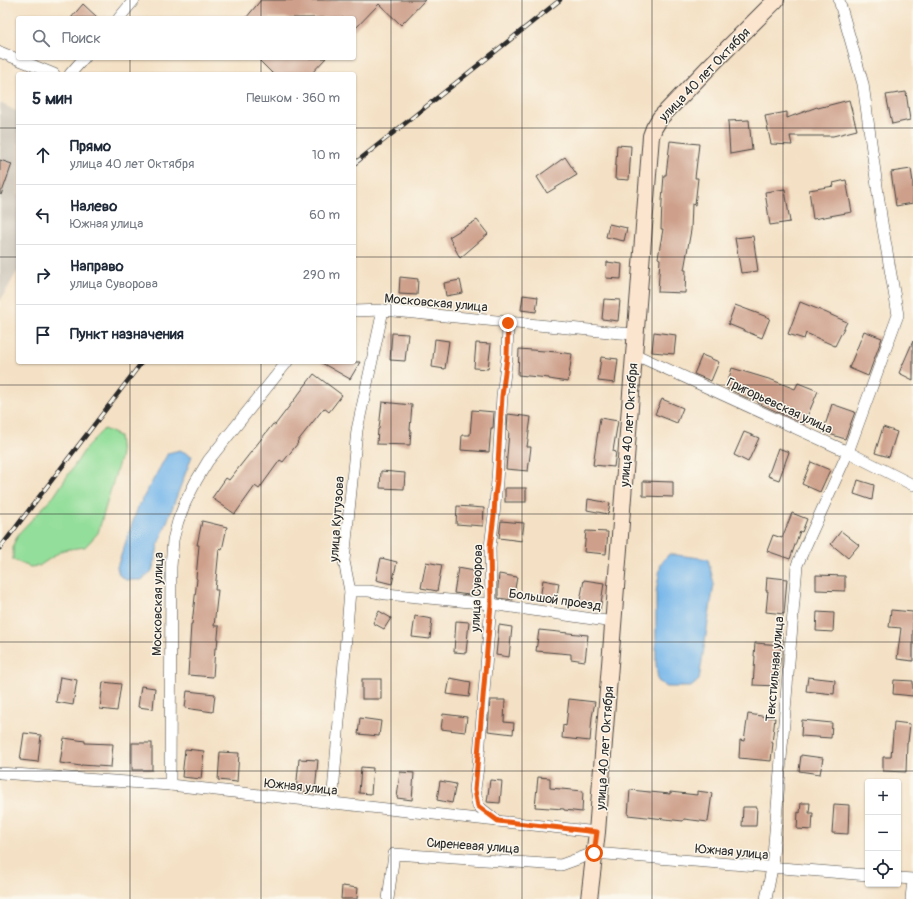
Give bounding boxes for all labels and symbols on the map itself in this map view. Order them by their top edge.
street label: улица 40 лет Октября [655,24,754,126]
street label: Московская улица [384,291,488,315]
route end [499,314,517,332]
street label: улица 40 лет Октября [617,363,641,489]
street label: Григорьевская улица [724,374,835,437]
street label: улица Кутузова [326,476,348,564]
street label: улица Суворова [467,544,487,633]
street label: Московская улица [149,552,167,656]
street label: Большой проезд [508,586,602,614]
street label: Текстильная улица [762,616,788,722]
street label: улица 40 лет Октября [593,686,617,812]
street label: Южная улица [264,775,338,799]
street label: Сиреневая улица [426,835,520,857]
street label: Южная улица [695,841,769,863]
route start [585,844,603,862]

